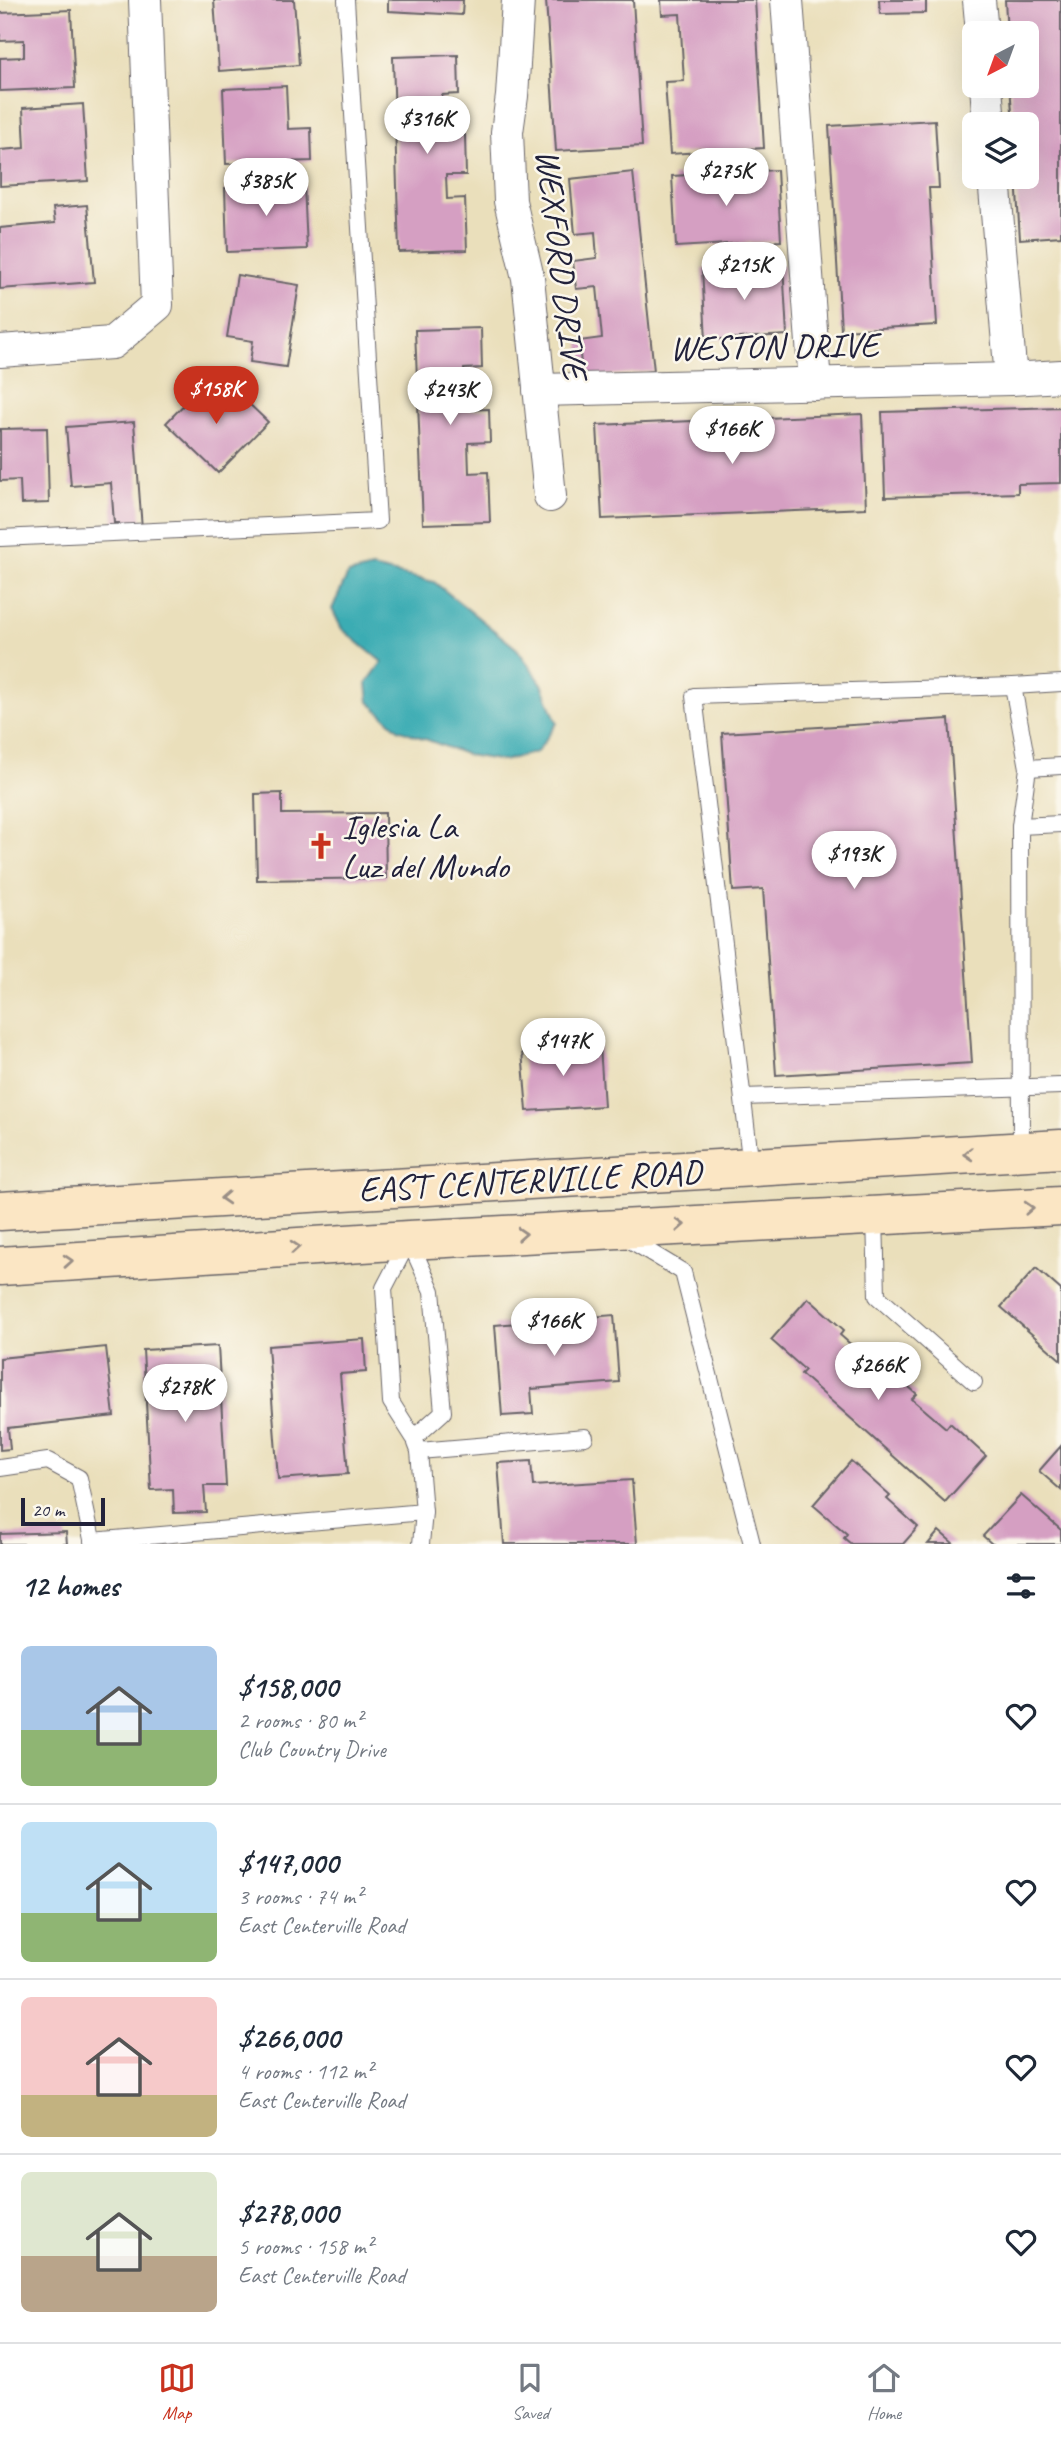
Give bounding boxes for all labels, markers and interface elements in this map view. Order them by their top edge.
north arrow [962,21,1040,98]
map controls [962,21,1039,189]
pin: $316K [378,96,476,156]
text: $316K [400,104,454,133]
button: layers [962,112,1039,189]
street label: WEXFORD DRIVE [525,147,598,386]
pin: $275K [677,148,775,208]
text: $275K [700,156,752,185]
pin: $385K [217,158,315,218]
text: $385K [240,166,292,195]
pin: $215K [695,243,793,302]
text: $215K [718,250,770,279]
street label: WESTON DRIVE [669,322,883,371]
pin: $158K [167,366,265,426]
pin: $243K [401,368,499,427]
text: $158K [190,374,242,403]
text: $243K [423,375,477,404]
pin: $166K [683,406,781,466]
text: $166K [705,414,759,443]
place label: Iglesia La Luz del Mundo [342,804,510,889]
church icon: Iglesia La Luz del Mundo [306,831,336,861]
pin: $193K [805,832,903,891]
text: $193K [828,839,880,868]
pin: $147K [514,1018,612,1078]
text: $147K [537,1026,590,1055]
one-way arrow [963,1146,974,1161]
street label: EAST CENTERVILLE ROAD [357,1149,705,1212]
one-way arrow [219,1190,230,1205]
one-way arrow [1024,1200,1035,1215]
one-way arrow [674,1218,685,1233]
one-way arrow [517,1226,528,1241]
one-way arrow [290,1240,301,1255]
one-way arrow [63,1254,74,1269]
pin: $166K [505,1298,603,1358]
text: $166K [527,1306,581,1335]
pin: $266K [829,1342,927,1402]
text: $266K [851,1350,905,1379]
pin: $278K [136,1364,234,1424]
text: $278K [159,1372,212,1401]
scale bar [21,1495,105,1527]
text: 20 m [32,1498,64,1522]
text: 12 homes [21,1567,119,1605]
icon: filters [1002,1567,1040,1605]
text: $158,000 [238,1668,338,1706]
icon: home [77,1674,161,1758]
icon: heart [1002,1697,1040,1735]
text: 2 rooms · 80 m² [238,1706,362,1735]
text: Club Country Drive [238,1735,386,1764]
text: $147,000 [238,1844,338,1882]
icon: home [77,1850,161,1934]
icon: heart [1002,1873,1040,1911]
text: 3 rooms · 74 m² [238,1882,362,1911]
text: East Centerville Road [238,1911,405,1940]
text: $266,000 [238,2019,340,2057]
icon: home [77,2025,161,2109]
icon: heart [1002,2048,1040,2086]
text: 4 rooms · 112 m² [238,2057,373,2086]
text: East Centerville Road [238,2086,405,2115]
text: $278,000 [238,2194,338,2232]
icon: home [77,2200,161,2284]
icon: heart [1002,2223,1040,2261]
text: 5 rooms · 158 m² [238,2232,373,2261]
text: East Centerville Road [238,2261,405,2290]
tab: Map [158,2359,196,2425]
tab: Saved [511,2359,549,2425]
tab: Home [865,2359,903,2425]

